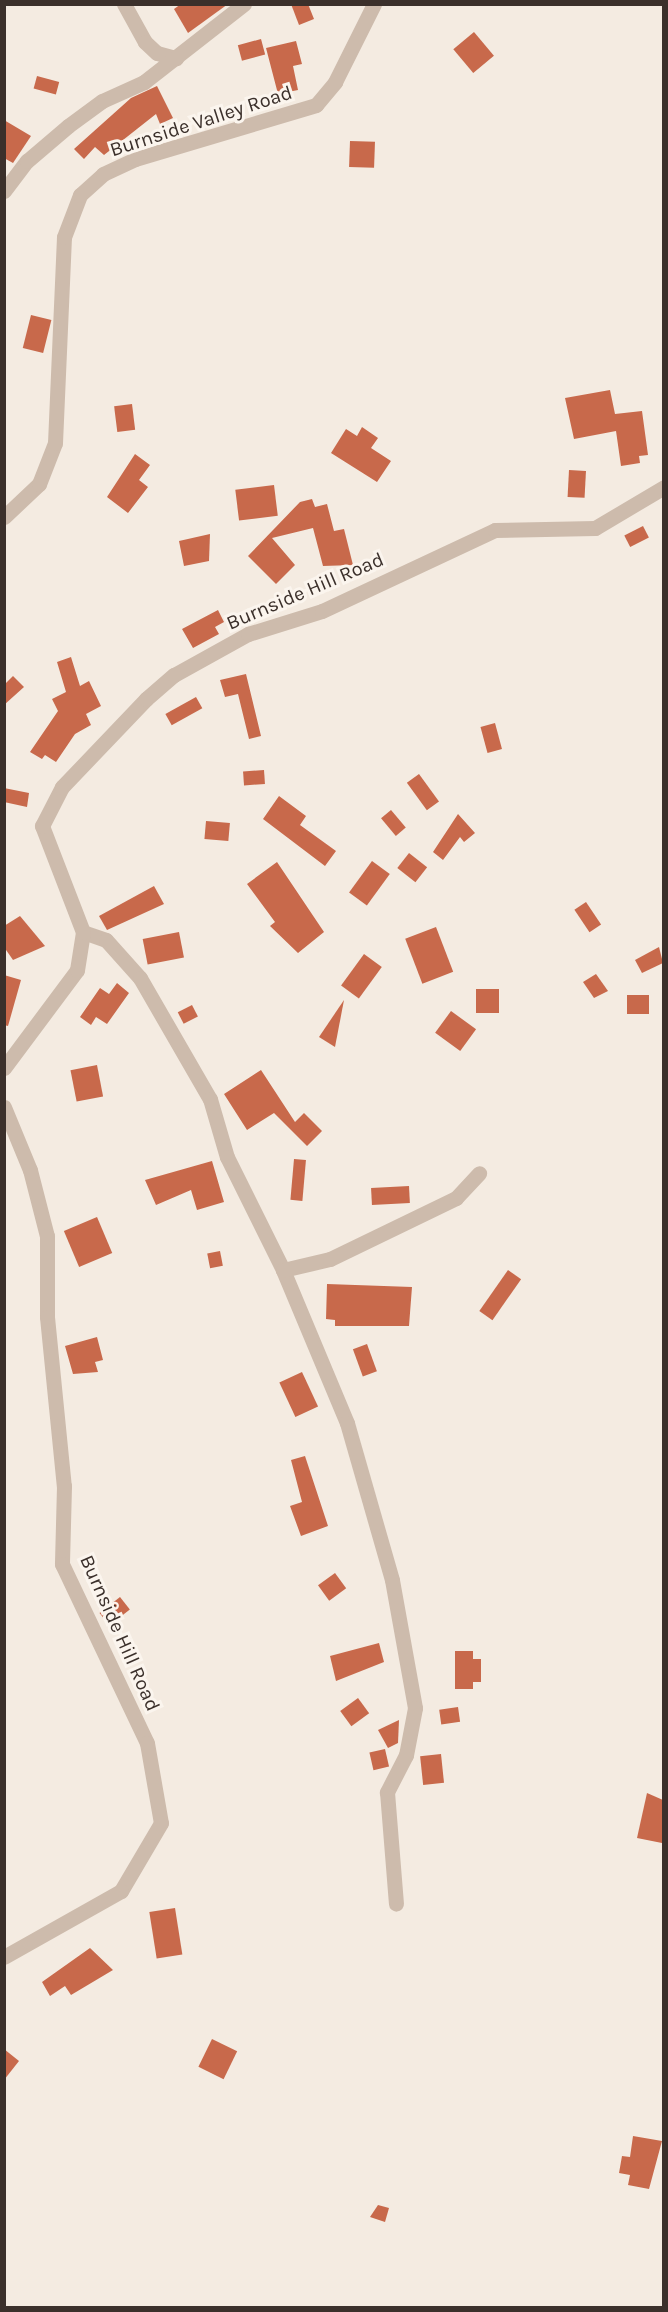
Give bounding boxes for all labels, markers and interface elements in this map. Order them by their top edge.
street label: Burnside Valley Road [107,80,295,162]
street label: Burnside Hill Road [223,547,387,635]
street label: Burnside Hill Road [75,1551,165,1715]

